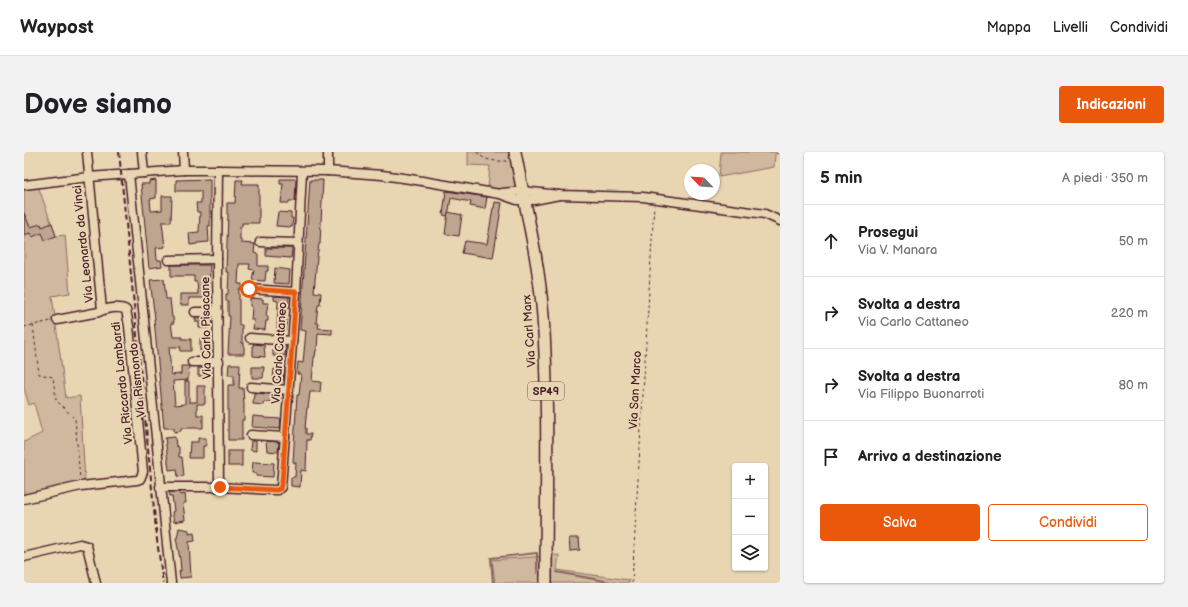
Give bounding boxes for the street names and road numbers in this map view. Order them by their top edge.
street label: Via Leonardo da Vinci [70,184,97,303]
street label: Via Carlo Pisacane [198,277,215,379]
street label: Via Carl Marx [519,294,540,368]
street label: Via Carlo Cattaneo [268,301,291,405]
street label: Via Riccardo Lombardi [109,321,136,445]
street label: Via Rismondo [126,342,149,418]
street label: Via San Marco [626,350,645,430]
road number: SP49 [528,382,564,400]

